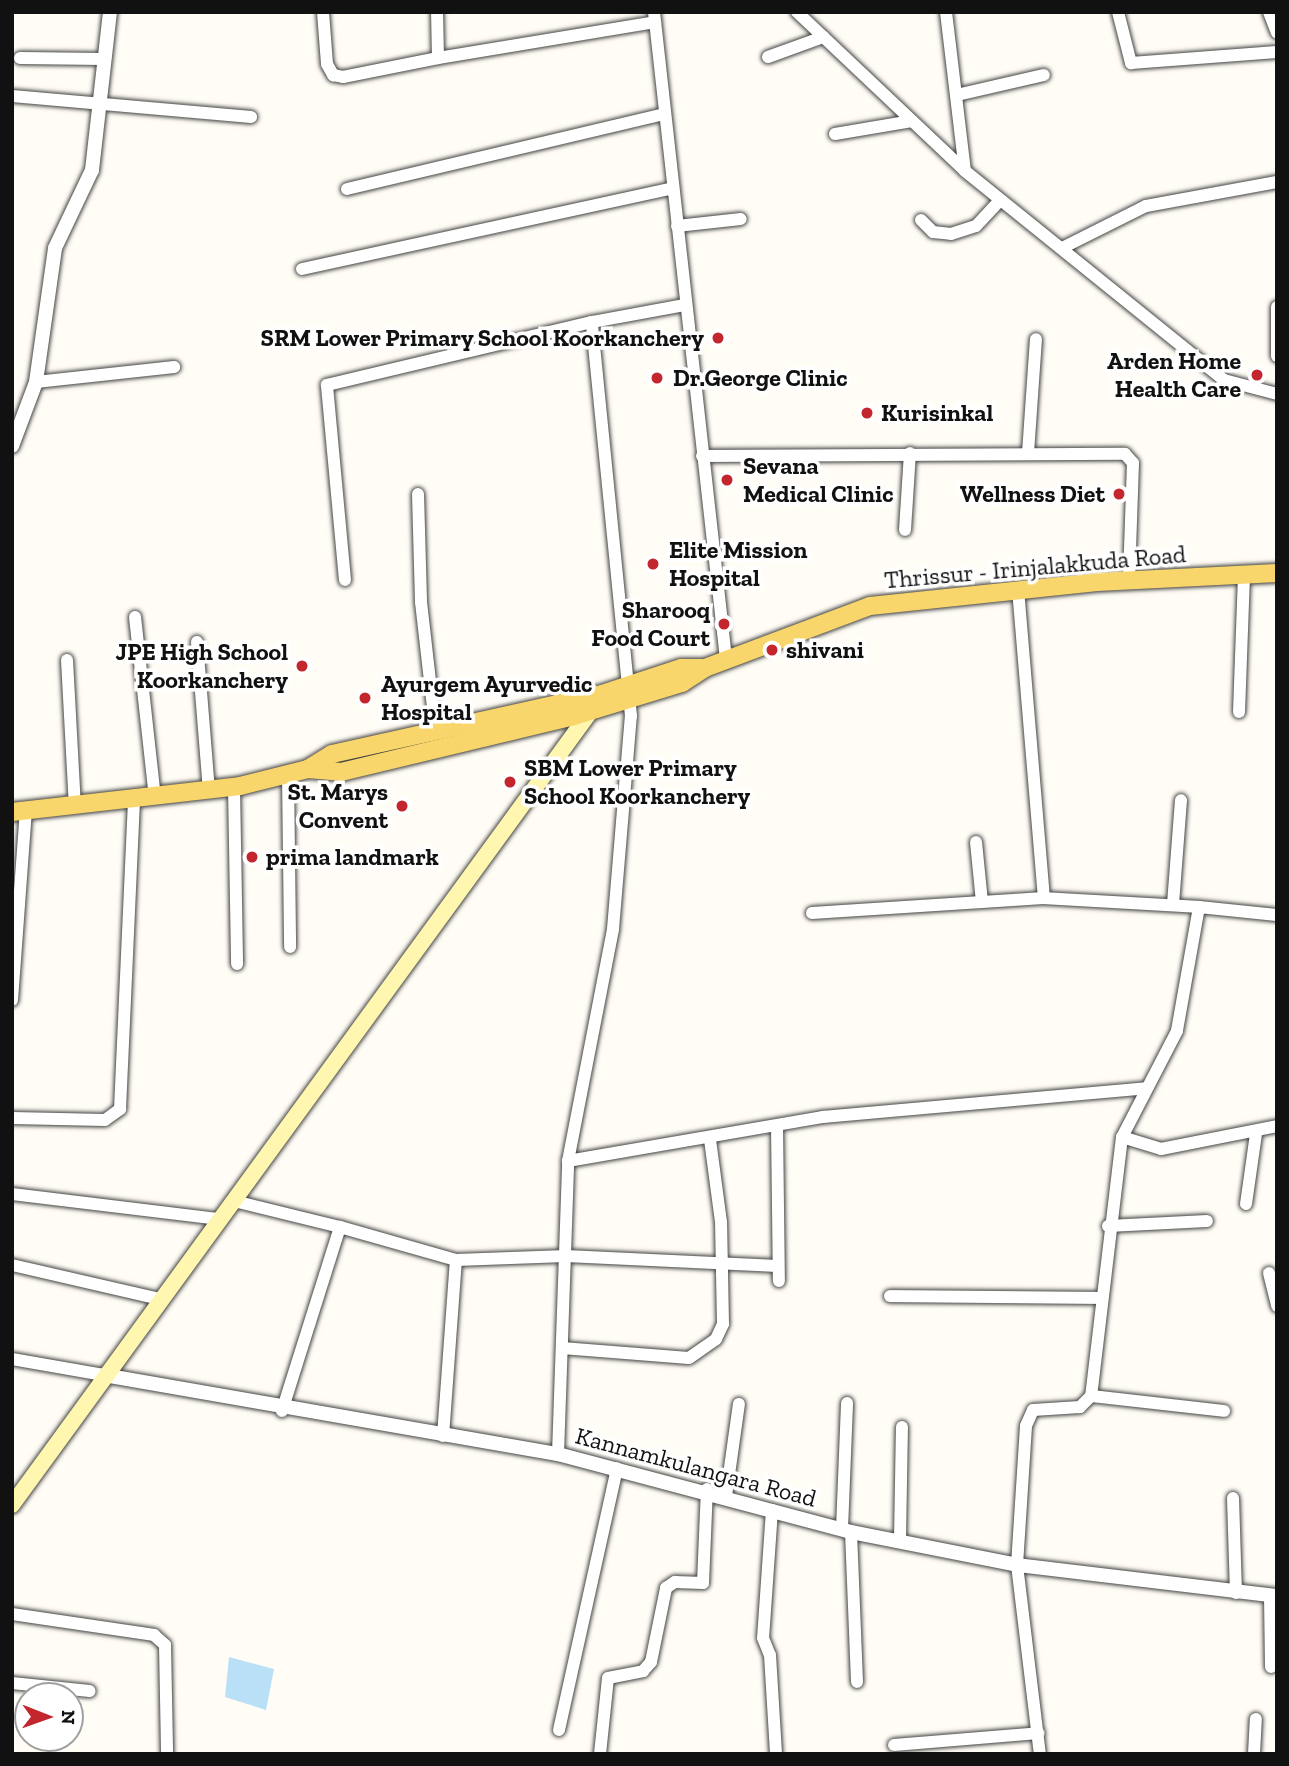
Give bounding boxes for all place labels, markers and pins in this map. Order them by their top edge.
place label: SRM Lower Primary School Koorkanchery [260,324,704,352]
marker: SRM Lower Primary School Koorkanchery [710,330,726,346]
place label: Arden Home Health Care [1107,347,1241,403]
place label: Dr.George Clinic [673,364,848,392]
marker: Arden Home Health Care [1247,365,1267,385]
marker: Dr.George Clinic [647,368,667,388]
place label: Kurisinkal [881,399,993,427]
marker: Kurisinkal [859,405,875,421]
place label: Sevana Medical Clinic [743,452,894,508]
marker: Sevana Medical Clinic [717,470,737,490]
place label: Wellness Diet [960,480,1105,508]
marker: Wellness Diet [1111,486,1127,502]
place label: Elite Mission Hospital [669,536,807,592]
marker: Elite Mission Hospital [643,554,663,574]
place label: Sharooq Food Court [591,596,710,652]
marker: Sharooq Food Court [716,616,732,632]
place label: shivani [786,636,864,664]
place label: JPE High School Koorkanchery [115,638,288,694]
marker: shivani [764,642,780,658]
marker: JPE High School Koorkanchery [294,658,310,674]
place label: Ayurgem Ayurvedic Hospital [381,670,593,726]
marker: Ayurgem Ayurvedic Hospital [355,688,375,708]
place label: SBM Lower Primary School Koorkanchery [524,754,750,810]
marker: SBM Lower Primary School Koorkanchery [502,774,518,790]
place label: St. Marys Convent [288,778,388,834]
marker: St. Marys Convent [394,798,410,814]
place label: prima landmark [266,843,439,871]
marker: prima landmark [244,849,260,865]

